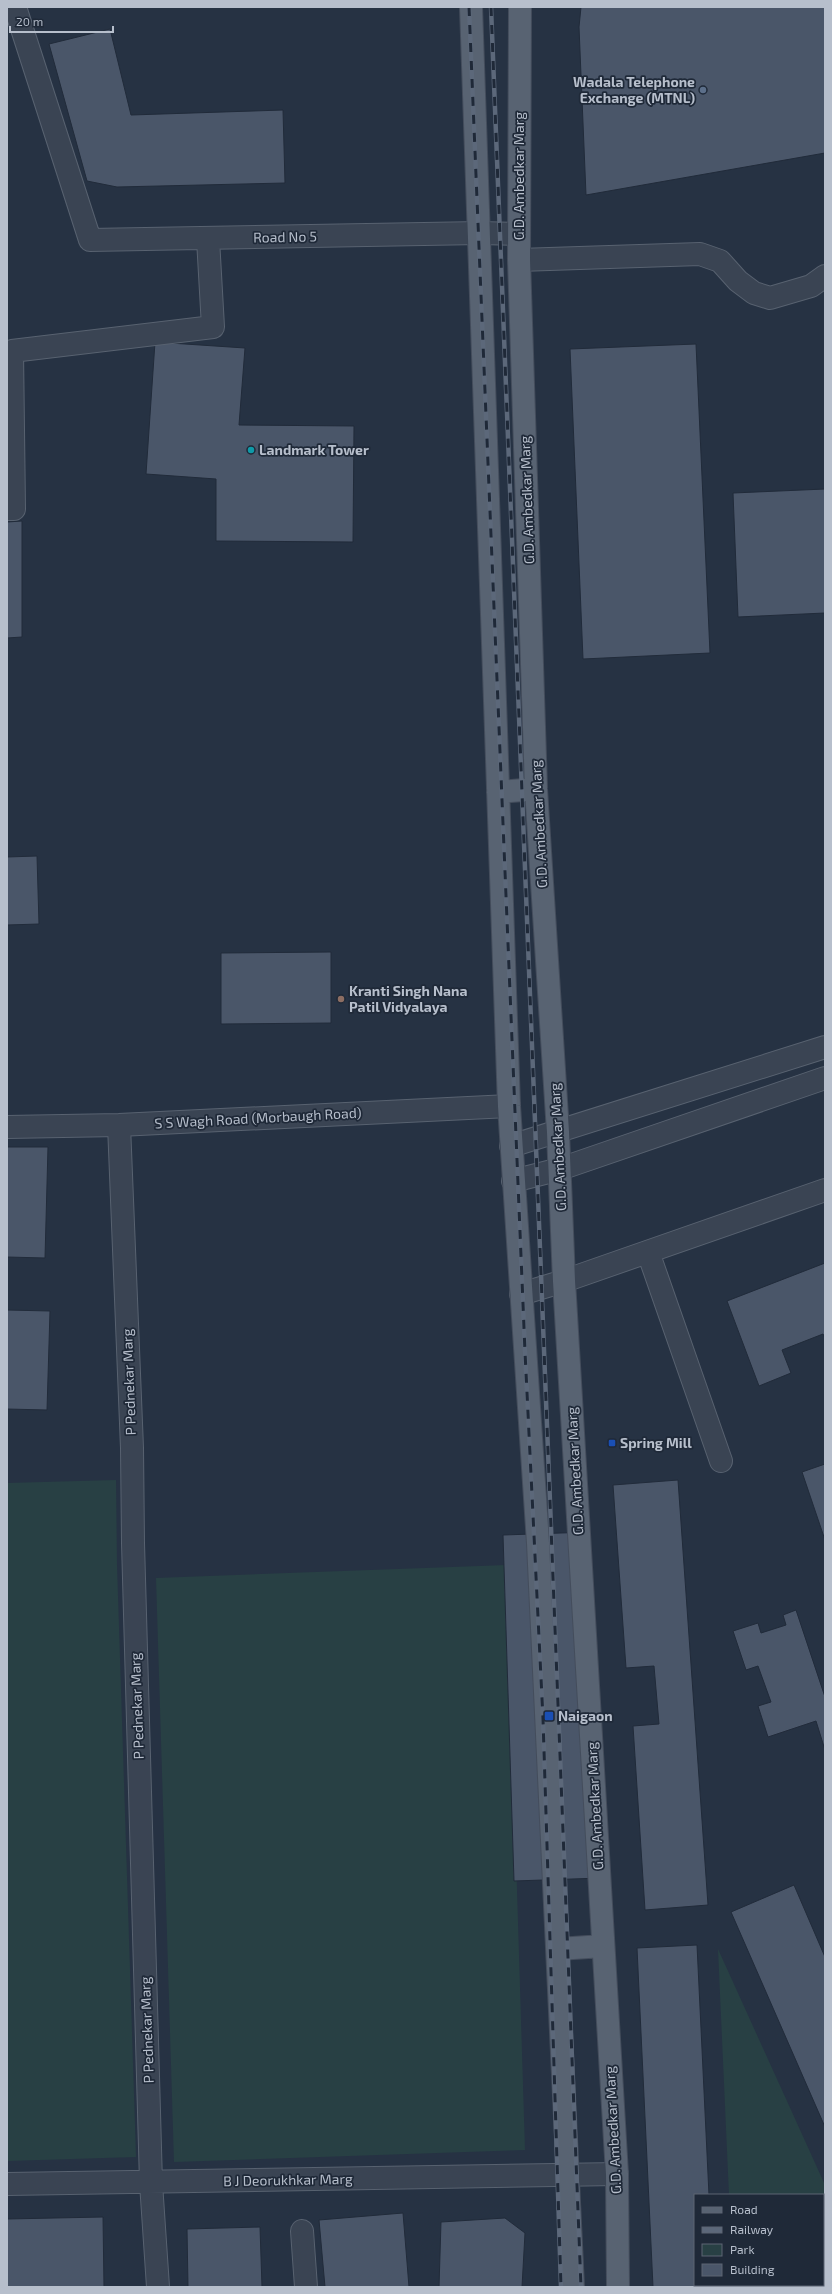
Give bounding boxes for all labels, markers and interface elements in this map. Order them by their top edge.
scale bar [10,8,113,34]
text: 20 m [16,14,43,28]
place label: Wadala Telephone Exchange (MTNL) [573,73,695,106]
marker: Wadala Telephone Exchange (MTNL) [698,85,708,95]
street label: G.D. Ambedkar Marg [510,112,527,240]
street label: Road No 5 [253,227,317,246]
street label: G.D. Ambedkar Marg [516,435,537,564]
place label: Landmark Tower [259,441,369,458]
marker: Landmark Tower [246,445,256,455]
street label: G.D. Ambedkar Marg [527,759,550,889]
place label: Kranti Singh Nana Patil Vidyalaya [349,982,467,1015]
marker: Kranti Singh Nana Patil Vidyalaya [336,994,346,1004]
street label: G.D. Ambedkar Marg [546,1082,569,1212]
street label: S S Wagh Road (Morbaugh Road) [154,1104,362,1131]
street label: P Pednekar Marg [118,1328,139,1436]
street label: G.D. Ambedkar Marg [563,1406,586,1536]
place label: Spring Mill [620,1434,692,1451]
marker: Spring Mill [607,1438,617,1448]
street label: P Pednekar Marg [126,1652,147,1760]
place label: Naigaon [558,1707,613,1724]
marker: Naigaon [543,1710,555,1722]
street label: G.D. Ambedkar Marg [583,1741,606,1871]
street label: P Pednekar Marg [136,1976,157,2084]
street label: G.D. Ambedkar Marg [601,2065,624,2195]
street label: B J Deorukhkar Marg [223,2170,353,2189]
legend [694,2194,824,2286]
text: Road [730,2202,758,2216]
text: Railway [730,2222,774,2236]
text: Park [730,2242,755,2256]
text: Building [730,2262,775,2276]

